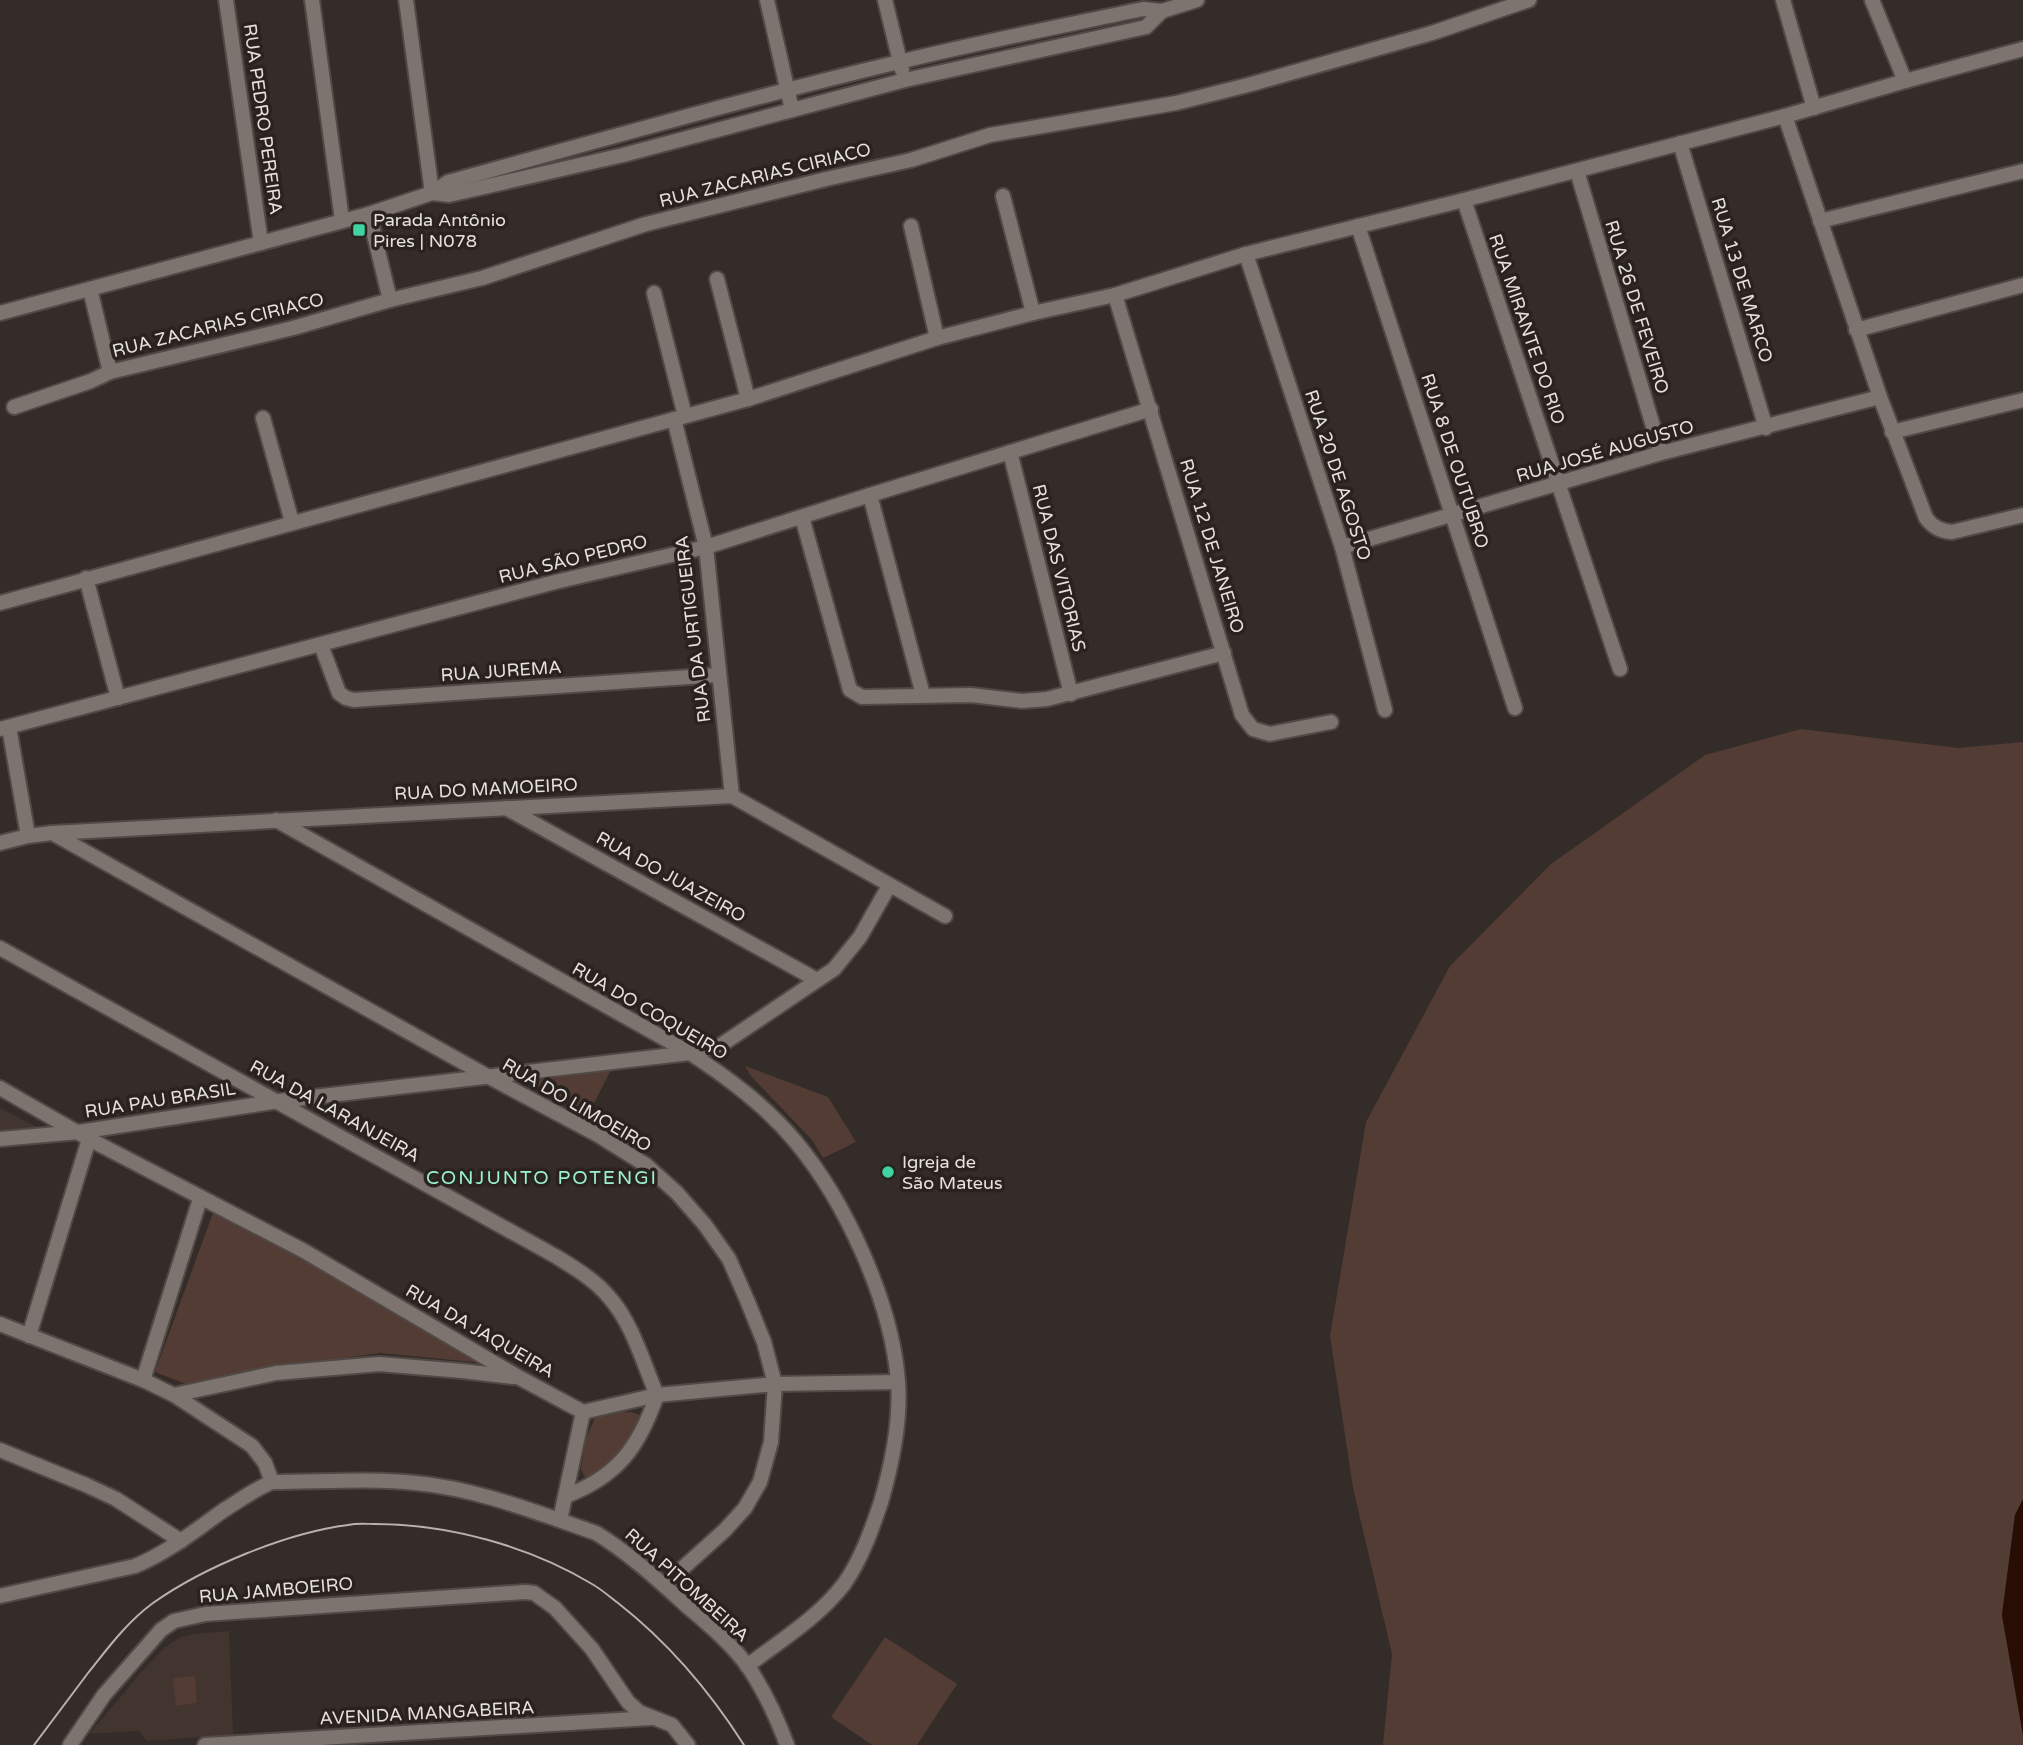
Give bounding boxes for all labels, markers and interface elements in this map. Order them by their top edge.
street label: RUA PEDRO PEREIRA [239,22,287,216]
street label: RUA ZACARIAS CIRIACO [657,138,873,212]
street label: RUA 13 DE MARCO [1706,195,1778,365]
place label: Parada Antônio Pires | N078 [373,209,506,252]
street label: RUA 26 DE FEVEIRO [1600,218,1674,396]
marker: Parada Antônio Pires | N078 [351,222,367,238]
street label: RUA MIRANTE DO RIO [1484,231,1570,427]
street label: RUA ZACARIAS CIRIACO [110,288,326,362]
street label: RUA 8 DE OUTUBRO [1416,371,1494,551]
street label: RUA 20 DE AGOSTO [1300,387,1376,563]
street label: RUA JOSÉ AUGUSTO [1514,415,1696,487]
street label: RUA 12 DE JANEIRO [1175,456,1249,636]
street label: RUA DAS VITORIAS [1028,482,1090,654]
street label: RUA SÃO PEDRO [496,530,650,588]
street label: RUA DA URTIGUEIRA [671,534,715,724]
street label: RUA JUREMA [440,656,562,686]
street label: RUA DO MAMOEIRO [394,773,578,805]
street label: RUA DO JUAZEIRO [592,827,750,927]
street label: RUA DO COQUEIRO [568,957,732,1065]
street label: RUA DO LIMOEIRO [499,1053,655,1157]
street label: RUA DA LARANJEIRA [246,1055,424,1167]
street label: RUA PAU BRASIL [83,1077,238,1123]
place label: Igreja de São Mateus [902,1151,1003,1194]
marker: Igreja de São Mateus [880,1164,896,1180]
district label: CONJUNTO POTENGI [426,1167,658,1189]
street label: RUA DA JAQUEIRA [402,1279,558,1383]
street label: RUA PITOMBEIRA [620,1524,754,1646]
street label: RUA JAMBOEIRO [198,1572,354,1608]
street label: AVENIDA MANGABEIRA [319,1696,535,1730]

